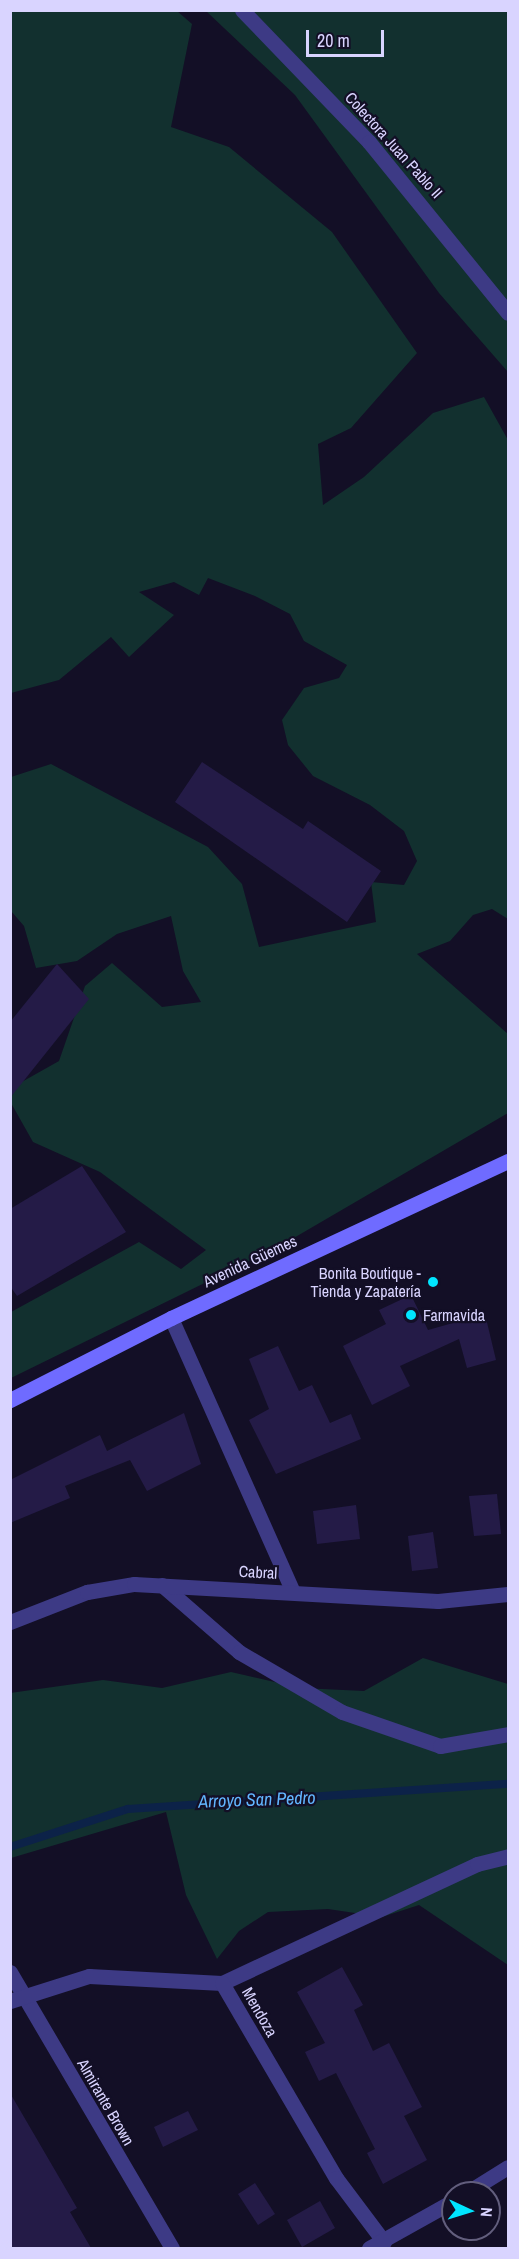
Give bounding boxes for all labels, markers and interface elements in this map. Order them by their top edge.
scale bar [309,18,387,56]
text: 20 m [317,28,350,53]
street label: Colectora Juan Pablo II [341,88,447,202]
street label: Avenida Güemes [200,1231,300,1291]
place label: Bonita Boutique - Tienda y Zapatería [310,1263,421,1301]
marker: Bonita Boutique - Tienda y Zapatería [426,1275,440,1289]
place label: Farmavida [423,1305,485,1325]
marker: Farmavida [404,1308,418,1322]
street label: Cabral [238,1561,278,1583]
water label: Arroyo San Pedro [198,1787,316,1813]
street label: Mendoza [238,1984,282,2040]
street label: Almirante Brown [73,2055,139,2149]
north arrow [441,2181,501,2241]
text: N [476,2207,498,2218]

